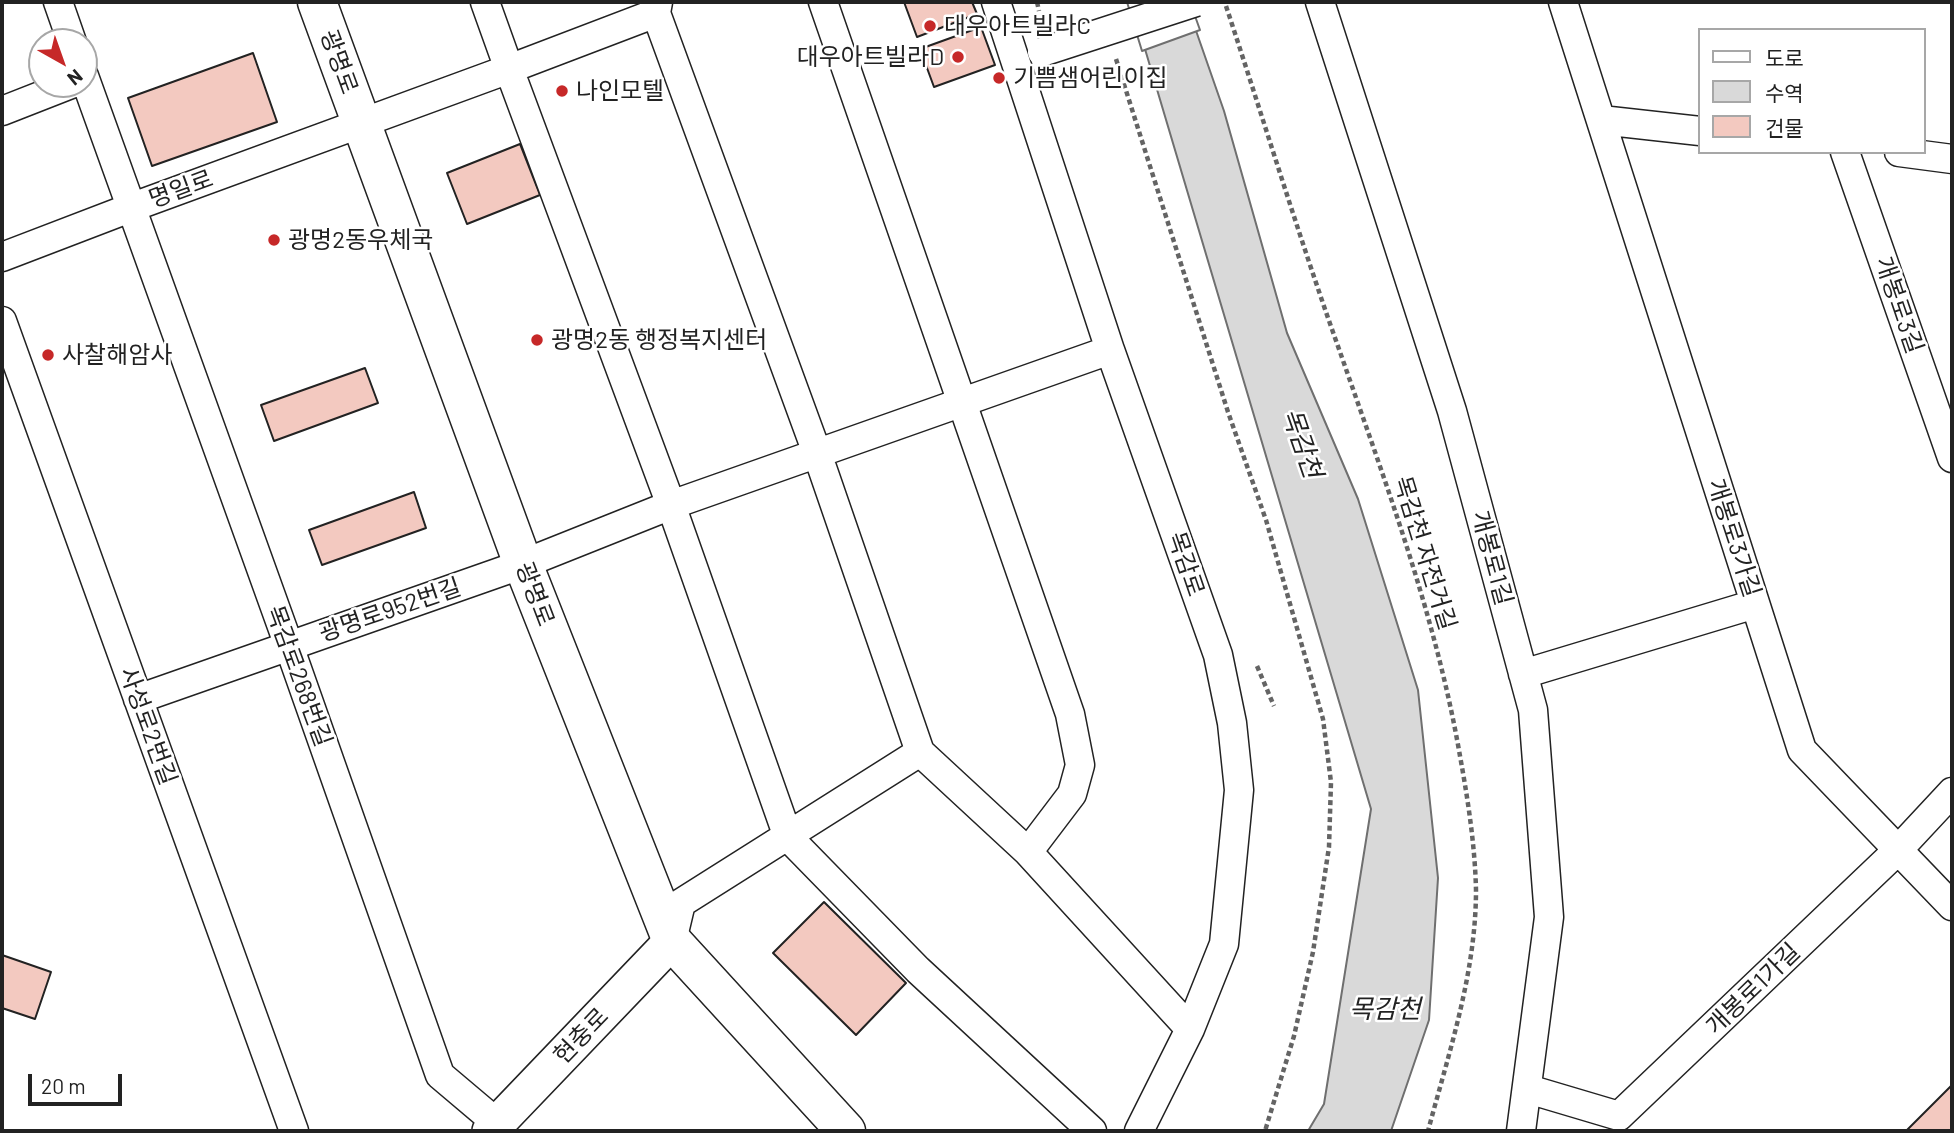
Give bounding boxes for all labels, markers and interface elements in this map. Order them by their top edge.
place label: 대우아트빌라C [944,12,1091,40]
marker: 대우아트빌라C [922,18,938,34]
street label: 광명로 [314,26,364,98]
north arrow [28,28,98,98]
legend [1699,28,1926,154]
place label: 대우아트빌라D [797,43,944,71]
text: 도로 [1765,45,1804,70]
marker: 대우아트빌라D [950,49,966,65]
place label: 기쁨샘어린이집 [1013,64,1168,92]
text: N [63,65,88,91]
marker: 기쁨샘어린이집 [991,70,1007,86]
place label: 나인모텔 [576,77,664,105]
text: 수역 [1765,80,1804,105]
marker: 나인모텔 [554,83,570,99]
text: 건물 [1765,115,1804,140]
street label: 명일로 [145,164,217,214]
place label: 광명2동우체국 [288,226,433,254]
marker: 광명2동우체국 [266,232,282,248]
street label: 개봉로3길 [1869,253,1929,357]
place label: 광명2동 행정복지센터 [551,326,767,354]
marker: 광명2동 행정복지센터 [529,332,545,348]
place label: 사찰해암사 [62,341,172,369]
marker: 사찰해암사 [40,347,56,363]
water label: 목감천 [1276,404,1328,482]
street label: 목감천 자전거길 [1388,473,1462,633]
street label: 개봉로3가길 [1701,475,1767,601]
street label: 개봉로1길 [1466,508,1518,608]
street label: 목감로 [1162,528,1210,600]
street label: 광명로 [510,558,560,630]
street label: 광명로952번길 [315,572,465,648]
street label: 목감로268번길 [260,601,338,751]
street label: 사성로2번길 [113,663,183,789]
street label: 개봉로1가길 [1700,937,1806,1041]
water label: 목감천 [1349,993,1421,1025]
street label: 현충로 [548,1002,614,1070]
scale bar [32,1060,126,1104]
text: 20 m [41,1073,86,1098]

